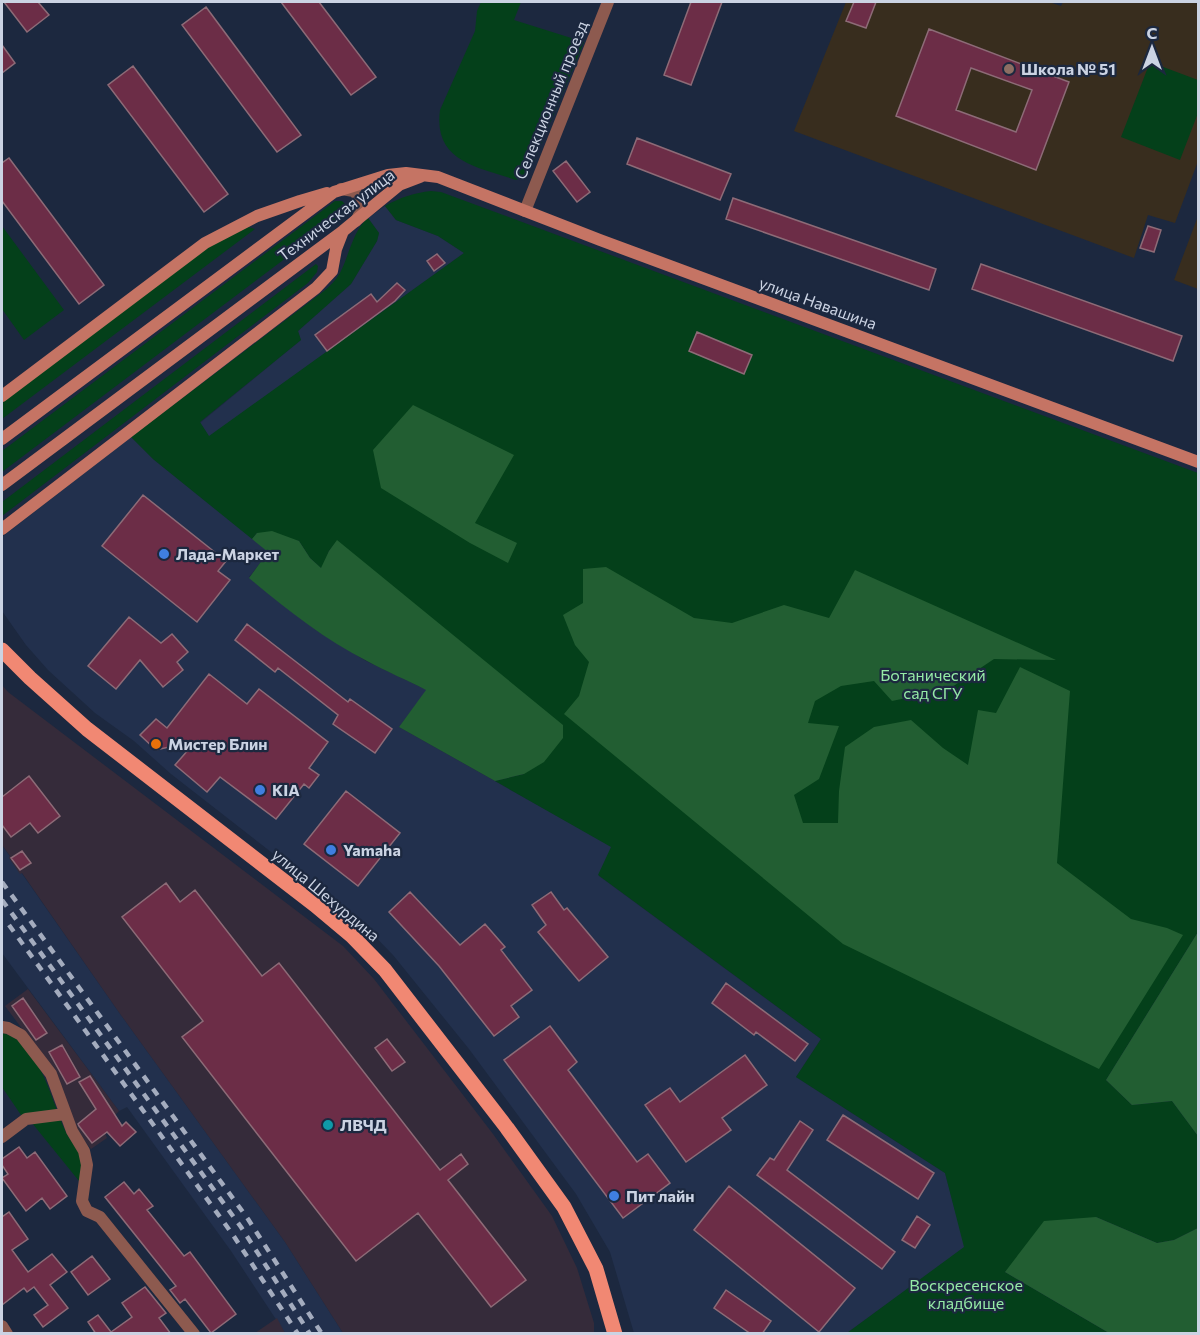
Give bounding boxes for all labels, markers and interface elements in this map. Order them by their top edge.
street label: Селекционный проезд [510,17,591,182]
north arrow [1122,18,1182,78]
text: С [1147,23,1158,42]
place label: Школа № 51 [1021,59,1116,78]
marker: Школа № 51 [1002,62,1016,76]
street label: Техническая улица [274,165,398,265]
street label: улица Навашина [757,272,880,333]
place label: Лада-Маркет [176,544,280,563]
marker: Лада-Маркет [157,547,171,561]
park label: Ботанический сад СГУ [880,665,986,702]
place label: Мистер Блин [168,734,268,753]
marker: Мистер Блин [149,737,163,751]
place label: KIA [272,780,300,799]
marker: KIA [253,783,267,797]
place label: Yamaha [343,840,401,859]
marker: Yamaha [324,843,338,857]
street label: улица Шехурдина [269,844,384,945]
place label: ЛВЧД [340,1115,387,1134]
marker: ЛВЧД [321,1118,335,1132]
place label: Пит лайн [626,1186,694,1205]
marker: Пит лайн [607,1189,621,1203]
park label: Воскресенское кладбище [909,1275,1023,1312]

